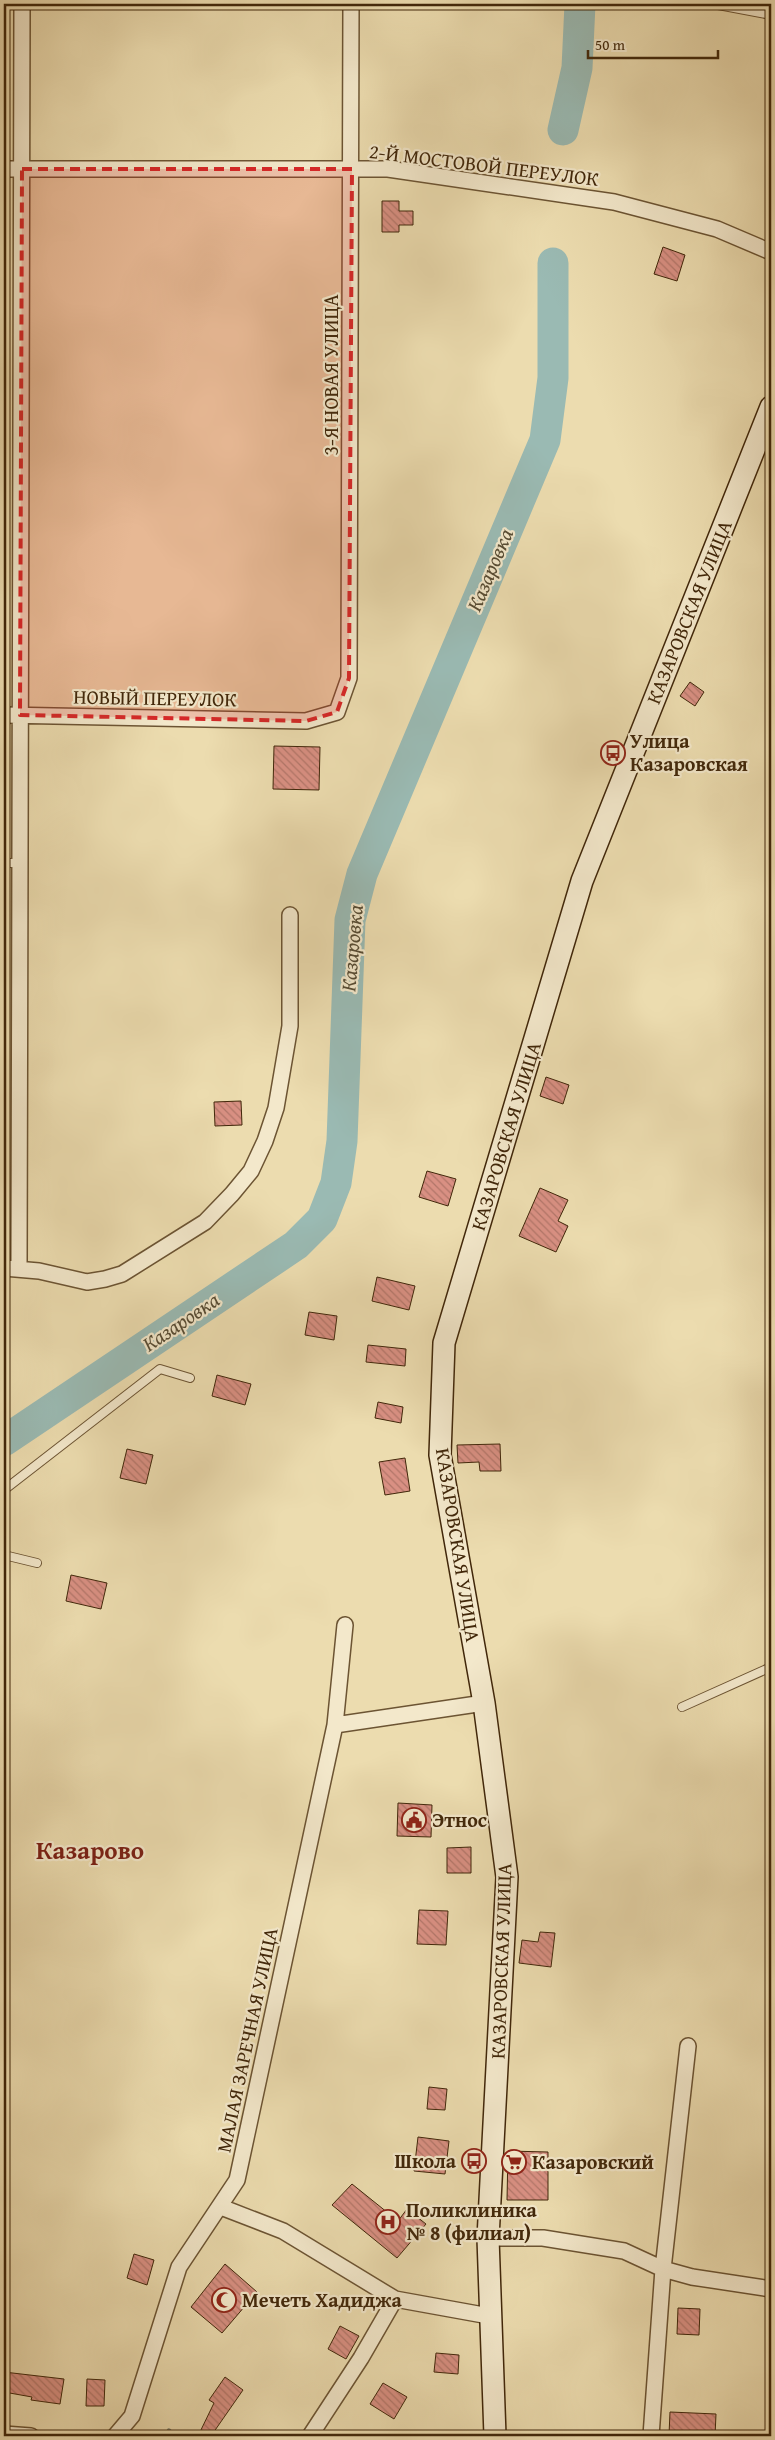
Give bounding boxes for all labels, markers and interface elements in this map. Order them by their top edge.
scale bar [588,28,718,60]
text: 50 m [595,34,626,55]
street label: 2-Й МОСТОВОЙ ПЕРЕУЛОК [368,136,601,193]
street label: 3-Я НОВАЯ УЛИЦА [316,294,345,456]
street label: КАЗАРОВСКАЯ УЛИЦА [638,516,739,708]
water label: Казаровка [458,523,521,616]
street label: НОВЫЙ ПЕРЕУЛОК [73,682,238,713]
place label: Улица Казаровская [630,726,748,778]
bus stop icon: Улица Казаровская [600,740,626,766]
water label: Казаровка [332,903,371,993]
street label: КАЗАРОВСКАЯ УЛИЦА [463,1038,548,1234]
water label: Казаровка [136,1284,226,1359]
street label: КАЗАРОВСКАЯ УЛИЦА [429,1446,488,1644]
place label: Этнос [432,1805,487,1834]
public building icon: Этнос [401,1807,427,1833]
district label: Казарово [36,1832,144,1868]
street label: КАЗАРОВСКАЯ УЛИЦА [483,1863,518,2059]
street label: МАЛАЯ ЗАРЕЧНАЯ УЛИЦА [208,1925,285,2155]
place label: Школа [395,2146,457,2175]
place label: Казаровский [532,2147,654,2176]
bus stop icon: Школа [461,2148,487,2174]
supermarket icon: Казаровский [501,2149,527,2175]
place label: Поликлиника № 8 (филиал) [406,2195,537,2247]
hospital icon: Поликлиника № 8 (филиал) [375,2209,401,2235]
place label: Мечеть Хадиджа [242,2285,402,2314]
mosque icon: Мечеть Хадиджа [211,2287,237,2313]

